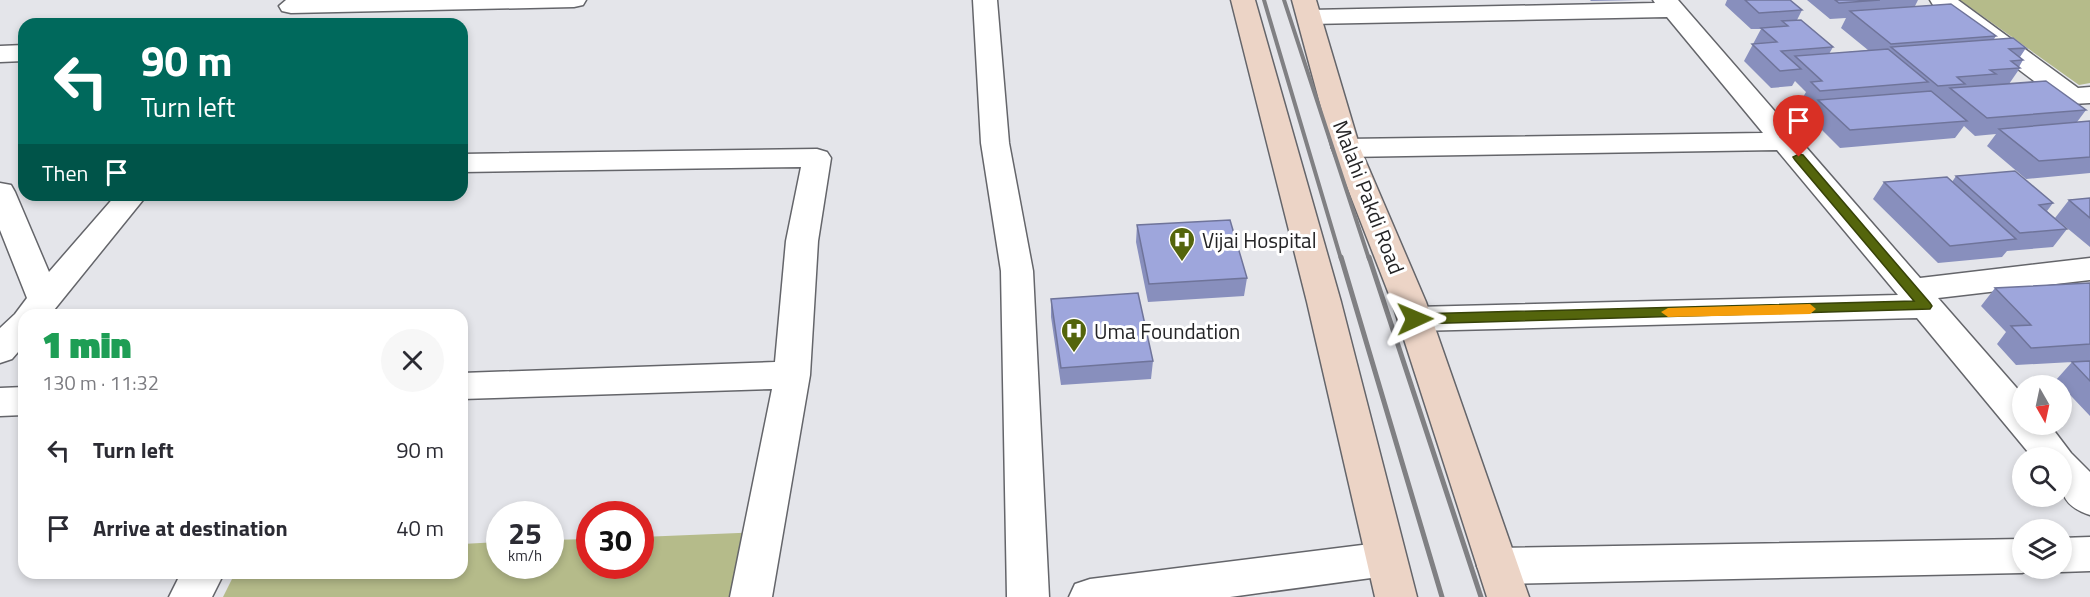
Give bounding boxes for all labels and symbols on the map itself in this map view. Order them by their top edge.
pin [1773,95,1824,157]
street label: Malahi Pakdi Road [1325,115,1413,279]
place label: Vijai Hospital [1202,224,1317,256]
hospital icon: Vijai Hospital [1167,225,1197,263]
position arrow [1383,287,1447,351]
place label: Uma Foundation [1094,315,1240,347]
hospital icon: Uma Foundation [1059,316,1089,354]
north arrow [2012,375,2072,435]
speed limit sign: 30 [576,501,654,579]

